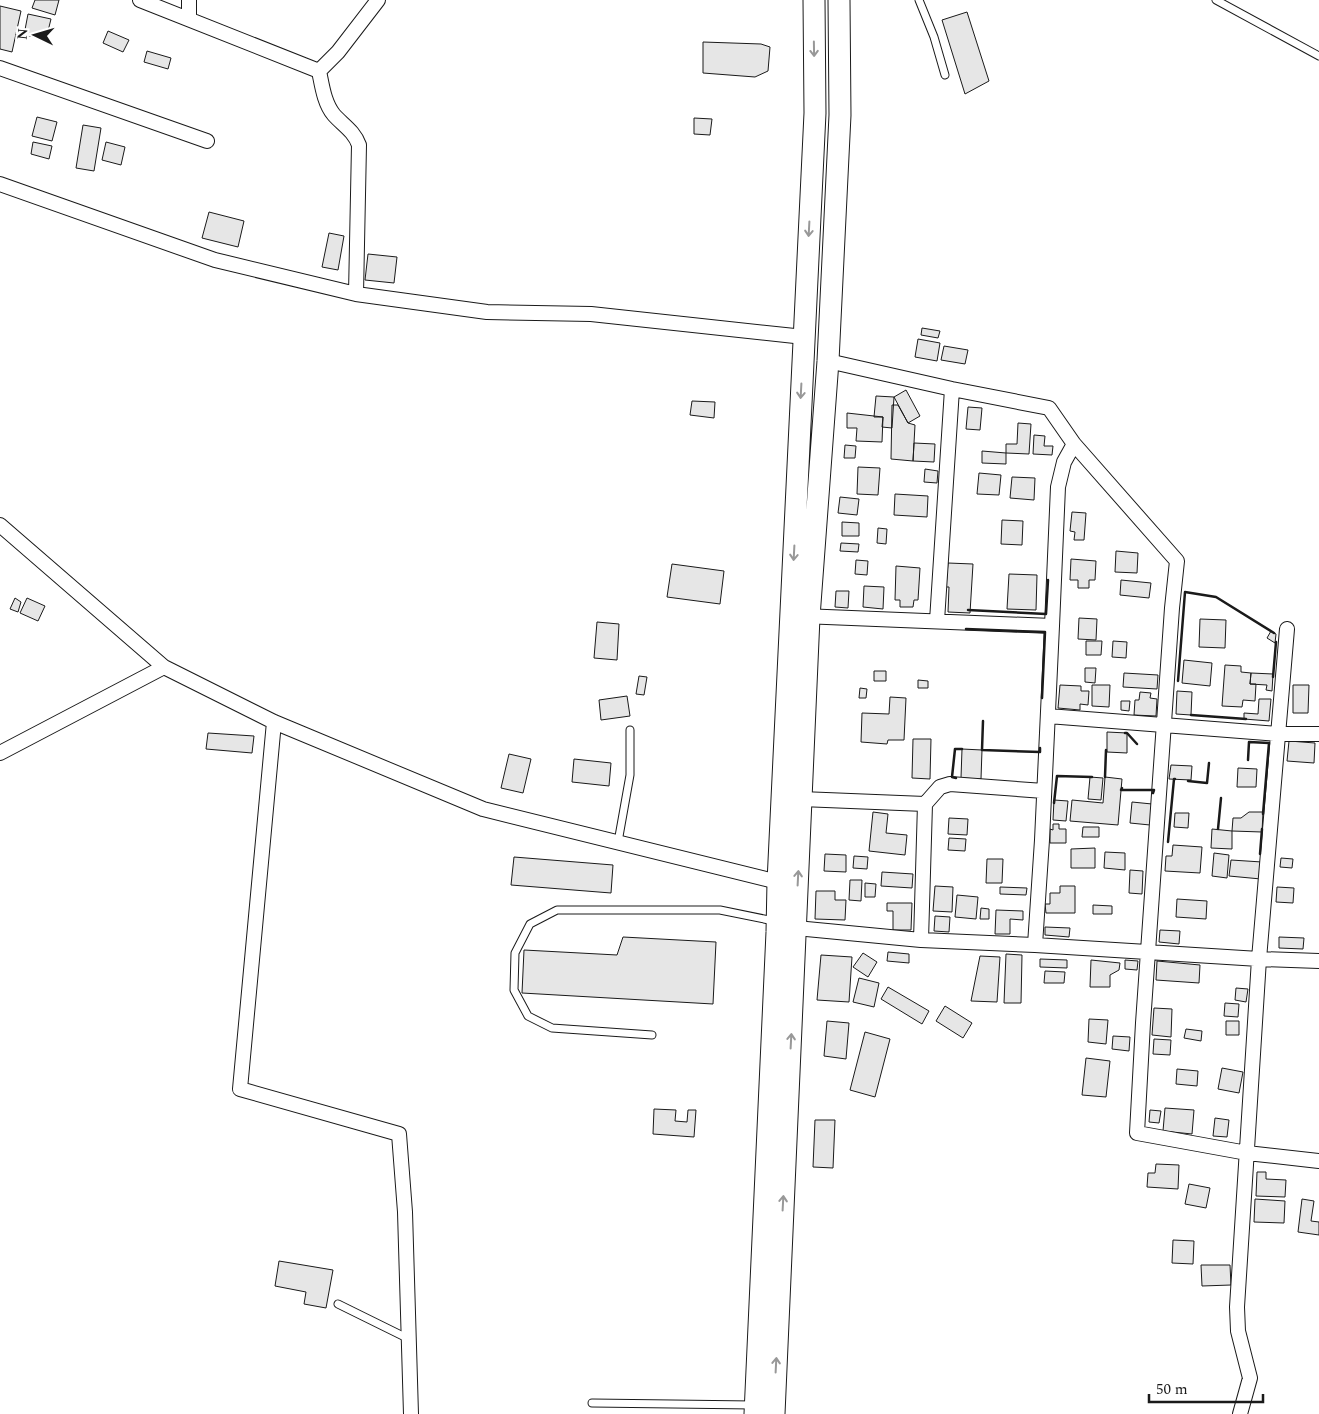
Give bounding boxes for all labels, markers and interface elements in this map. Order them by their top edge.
north arrow [10,10,60,60]
text: N [12,27,34,41]
one-way arrow [809,40,819,56]
one-way arrow [805,220,814,236]
one-way arrow [796,382,806,399]
one-way arrow [789,545,798,561]
one-way arrow [793,871,802,887]
one-way arrow [786,1033,795,1049]
one-way arrow [779,1195,788,1211]
one-way arrow [771,1358,781,1374]
scale bar [1149,1372,1263,1404]
text: 50 m [1156,1378,1188,1401]

